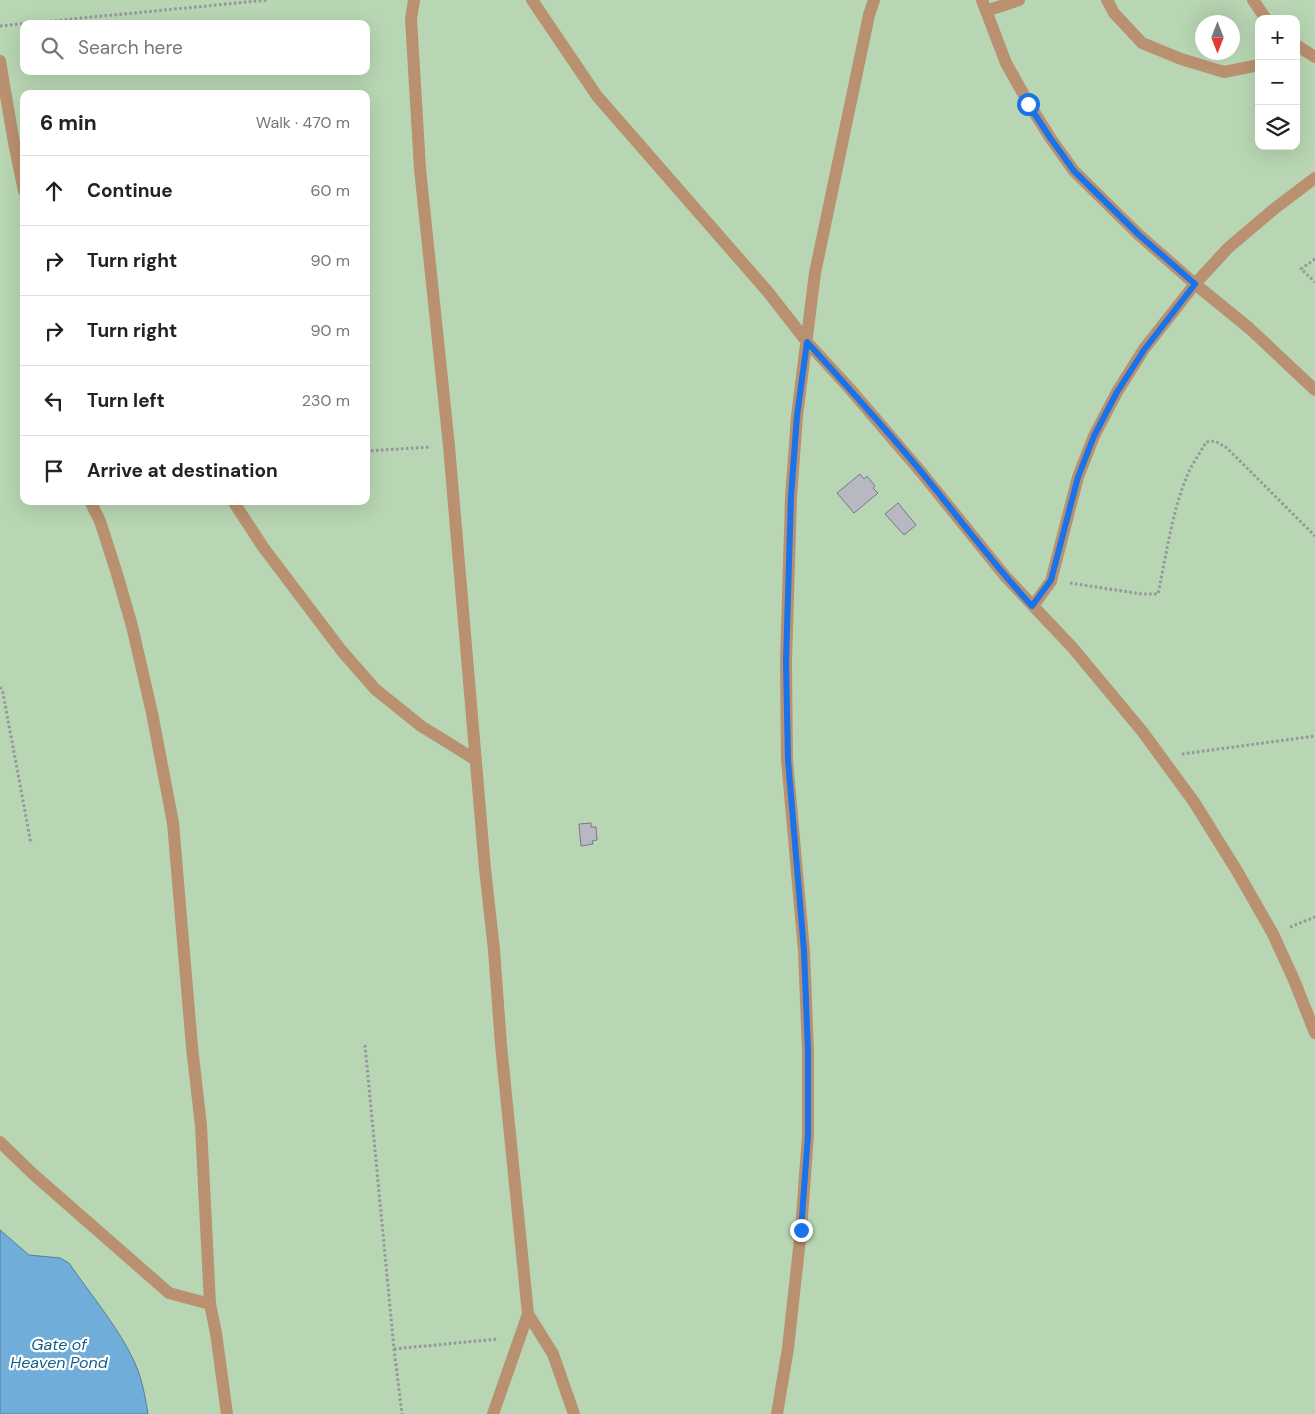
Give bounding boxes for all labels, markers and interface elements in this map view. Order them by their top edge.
north arrow [1195,15,1240,60]
map controls [1255,15,1300,150]
button: + [1255,15,1300,60]
search box [20,20,370,75]
icon: search [38,34,66,62]
text: Search here [78,35,183,60]
button: − [1255,60,1300,105]
route start [1017,93,1040,116]
button: layers [1255,105,1300,150]
text: 6 min [40,109,97,137]
text: Walk · 470 m [256,112,350,133]
icon: ahead [40,177,68,205]
text: Continue [87,178,173,203]
text: 60 m [310,180,350,201]
icon: right [40,247,68,275]
text: Turn right [87,248,177,273]
text: 90 m [310,250,350,271]
icon: right [40,317,68,345]
text: Turn right [87,318,177,343]
text: 90 m [310,320,350,341]
icon: left [40,387,68,415]
text: Turn left [87,388,165,413]
text: 230 m [302,390,350,411]
icon: arrive [40,457,68,485]
text: Arrive at destination [87,458,278,483]
route end [790,1219,813,1242]
water label: Gate of Heaven Pond [10,1334,109,1373]

